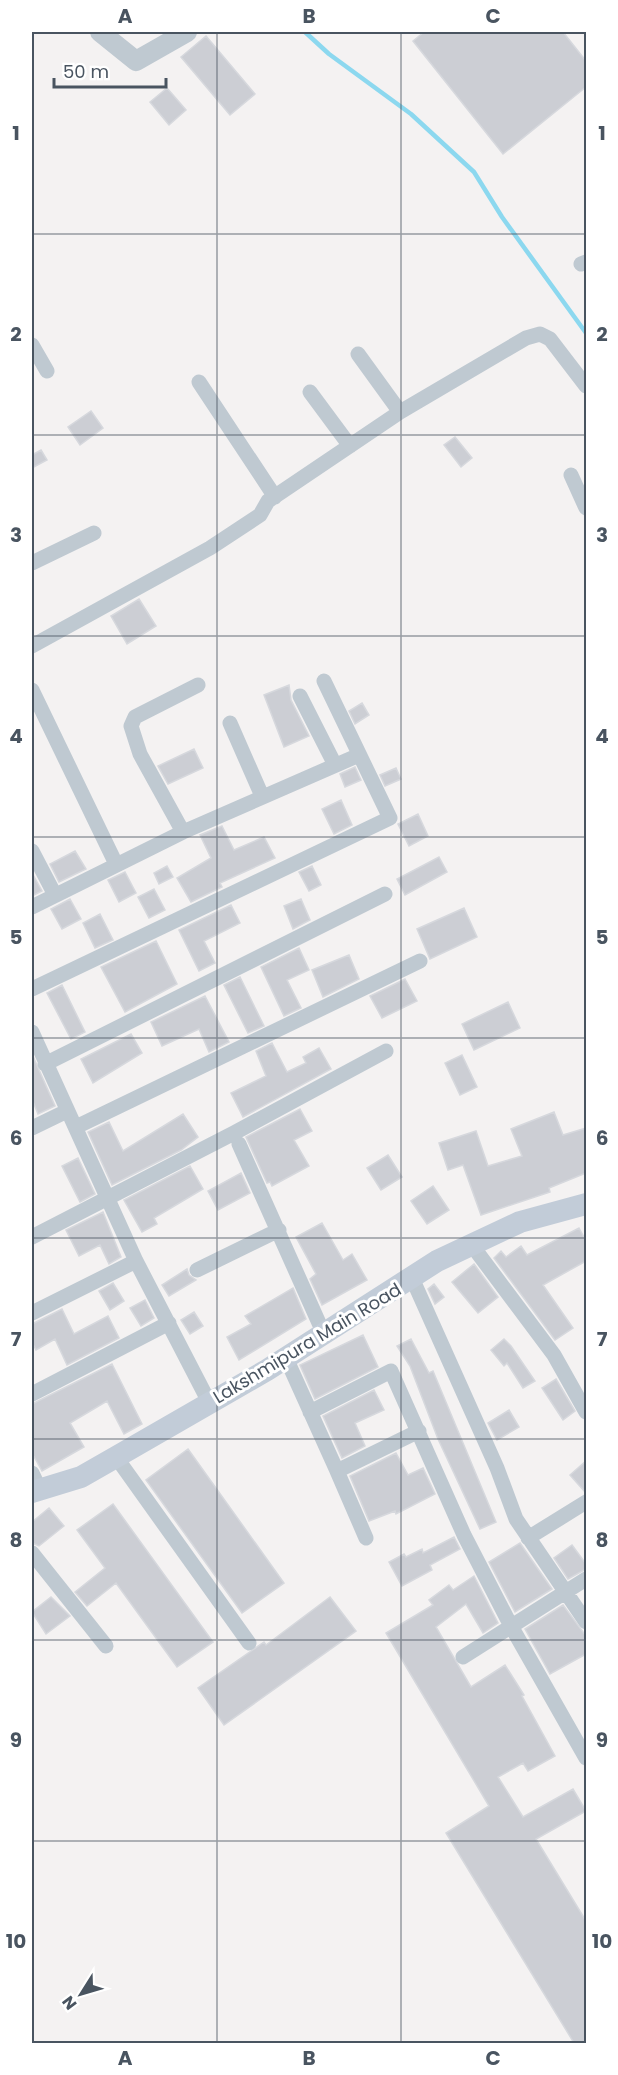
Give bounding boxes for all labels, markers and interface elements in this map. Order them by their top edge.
text: A [118,2,133,30]
text: B [302,2,316,30]
text: C [485,2,501,30]
scale bar [54,51,166,89]
text: 50 m [63,59,109,84]
text: 1 [12,119,20,147]
text: 1 [598,119,606,147]
text: 2 [10,320,22,348]
text: 2 [596,320,608,348]
text: 3 [10,521,22,549]
text: 3 [596,521,608,549]
text: 4 [9,722,23,750]
text: 4 [595,722,609,750]
text: 5 [10,923,23,951]
text: 5 [596,923,609,951]
text: 6 [10,1124,22,1152]
text: 6 [596,1124,608,1152]
street label: Lakshmipura Main Road [208,1277,406,1409]
text: 7 [11,1325,22,1353]
text: 7 [597,1325,608,1353]
text: 8 [10,1526,22,1554]
text: 8 [596,1526,608,1554]
text: 9 [10,1726,22,1754]
text: 9 [596,1726,608,1754]
text: 10 [6,1927,26,1955]
text: 10 [592,1927,612,1955]
north arrow [51,1964,111,2024]
text: N [57,1991,82,2014]
text: A [118,2044,133,2072]
text: B [302,2044,316,2072]
text: C [485,2044,501,2072]

